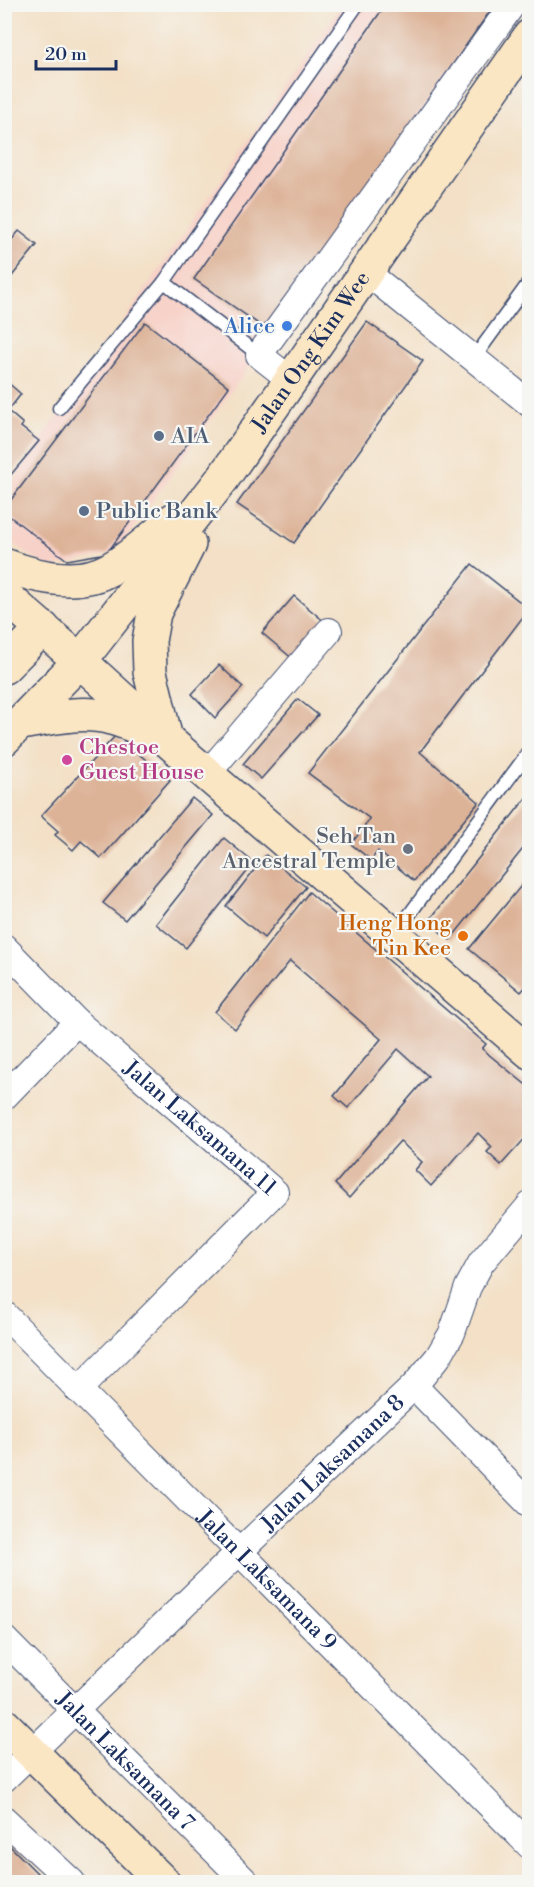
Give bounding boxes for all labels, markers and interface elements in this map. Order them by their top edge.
scale bar [36,33,116,71]
text: 20 m [45,43,87,66]
street label: Jalan Ong Kim Wee [245,266,376,438]
place label: Alice [223,313,275,340]
marker: Alice [280,319,294,333]
place label: AIA [170,423,210,450]
marker: AIA [152,429,166,443]
place label: Public Bank [96,498,218,525]
marker: Public Bank [77,504,91,518]
place label: Chestoe Guest House [79,734,204,786]
marker: Chestoe Guest House [60,753,74,767]
place label: Seh Tan Ancestral Temple [221,823,396,875]
marker: Seh Tan Ancestral Temple [401,842,415,856]
place label: Heng Hong Tin Kee [339,910,452,962]
marker: Heng Hong Tin Kee [456,929,470,943]
street label: Jalan Laksamana 11 [117,1054,283,1201]
street label: Jalan Laksamana 8 [255,1389,410,1538]
street label: Jalan Laksamana 9 [191,1503,342,1656]
street label: Jalan Laksamana 7 [50,1685,200,1836]

